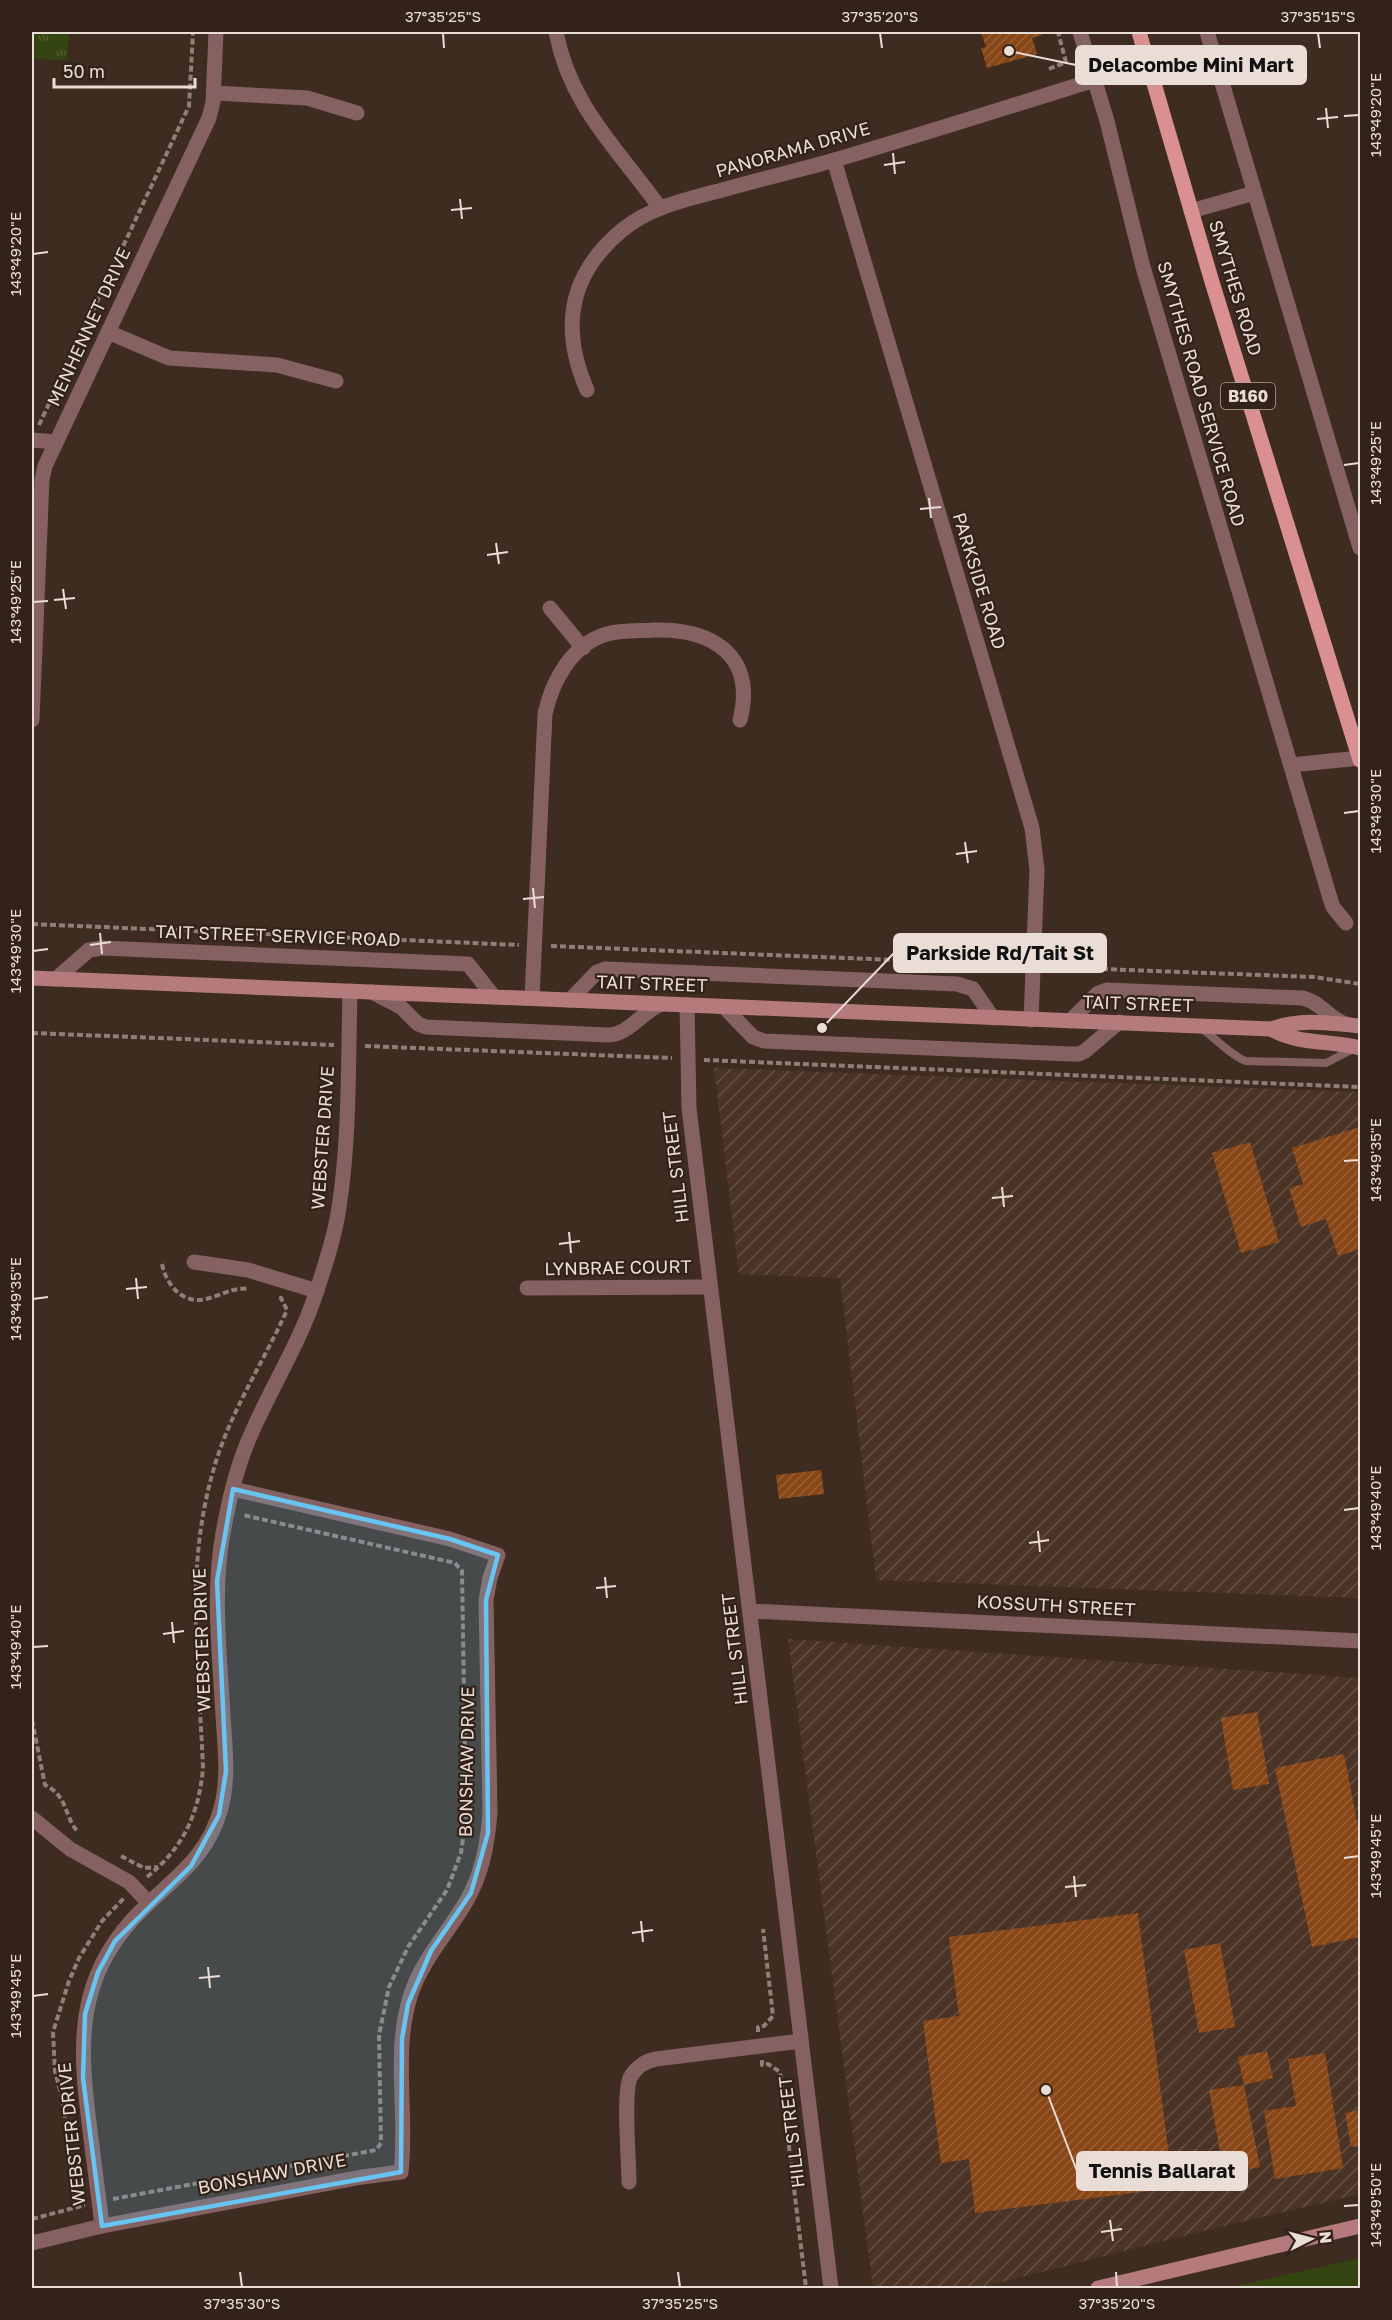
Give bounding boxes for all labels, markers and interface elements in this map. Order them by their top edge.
text: 37°35'25"S [405,7,481,25]
text: 37°35'20"S [842,7,918,25]
text: 37°35'15"S [1281,7,1355,25]
callout: Delacombe Mini Mart [1076,46,1306,84]
scale bar [54,51,195,89]
text: Delacombe Mini Mart [1088,52,1294,76]
text: 50 m [63,60,105,82]
text: 143°49'20"E [1366,73,1384,157]
street label: PANORAMA DRIVE [713,117,872,182]
text: 143°49'20"E [6,212,24,296]
street label: SMYTHES ROAD [1205,217,1267,358]
street label: MENHENNET DRIVE [42,244,135,409]
street label: SMYTHES ROAD SERVICE ROAD [1153,259,1250,529]
road number: B160 [1221,383,1275,409]
text: 143°49'25"E [1366,421,1384,505]
street label: PARKSIDE ROAD [949,510,1011,652]
text: 143°49'25"E [6,560,24,644]
text: 143°49'30"E [1366,769,1384,853]
text: 143°49'30"E [6,909,24,993]
street label: TAIT STREET SERVICE ROAD [155,920,401,950]
callout: Parkside Rd/Tait St [894,934,1106,972]
text: Parkside Rd/Tait St [906,940,1094,964]
street label: TAIT STREET [596,970,708,996]
street label: TAIT STREET [1082,990,1194,1016]
street label: WEBSTER DRIVE [306,1065,338,1211]
street label: HILL STREET [657,1110,693,1224]
text: 143°49'35"E [1366,1118,1384,1202]
street label: LYNBRAE COURT [544,1255,692,1279]
text: 143°49'35"E [6,1257,24,1341]
text: 143°49'40"E [1366,1466,1384,1550]
street label: WEBSTER DRIVE [187,1568,215,1712]
street label: KOSSUTH STREET [976,1590,1136,1620]
street label: HILL STREET [716,1592,752,1706]
text: 143°49'40"E [6,1605,24,1689]
street label: BONSHAW DRIVE [454,1687,478,1837]
text: 143°49'45"E [1366,1814,1384,1898]
text: 143°49'45"E [6,1954,24,2038]
street label: WEBSTER DRIVE [53,2061,89,2207]
street label: HILL STREET [773,2075,809,2189]
street label: BONSHAW DRIVE [196,2148,348,2198]
callout: Tennis Ballarat [1077,2152,1247,2190]
text: Tennis Ballarat [1089,2158,1235,2182]
text: 143°49'50"E [1366,2163,1384,2247]
north arrow [1281,2209,1341,2269]
text: N [1315,2230,1336,2245]
text: 37°35'30"S [204,2294,280,2312]
text: 37°35'25"S [642,2294,718,2312]
text: 37°35'20"S [1079,2294,1155,2312]

